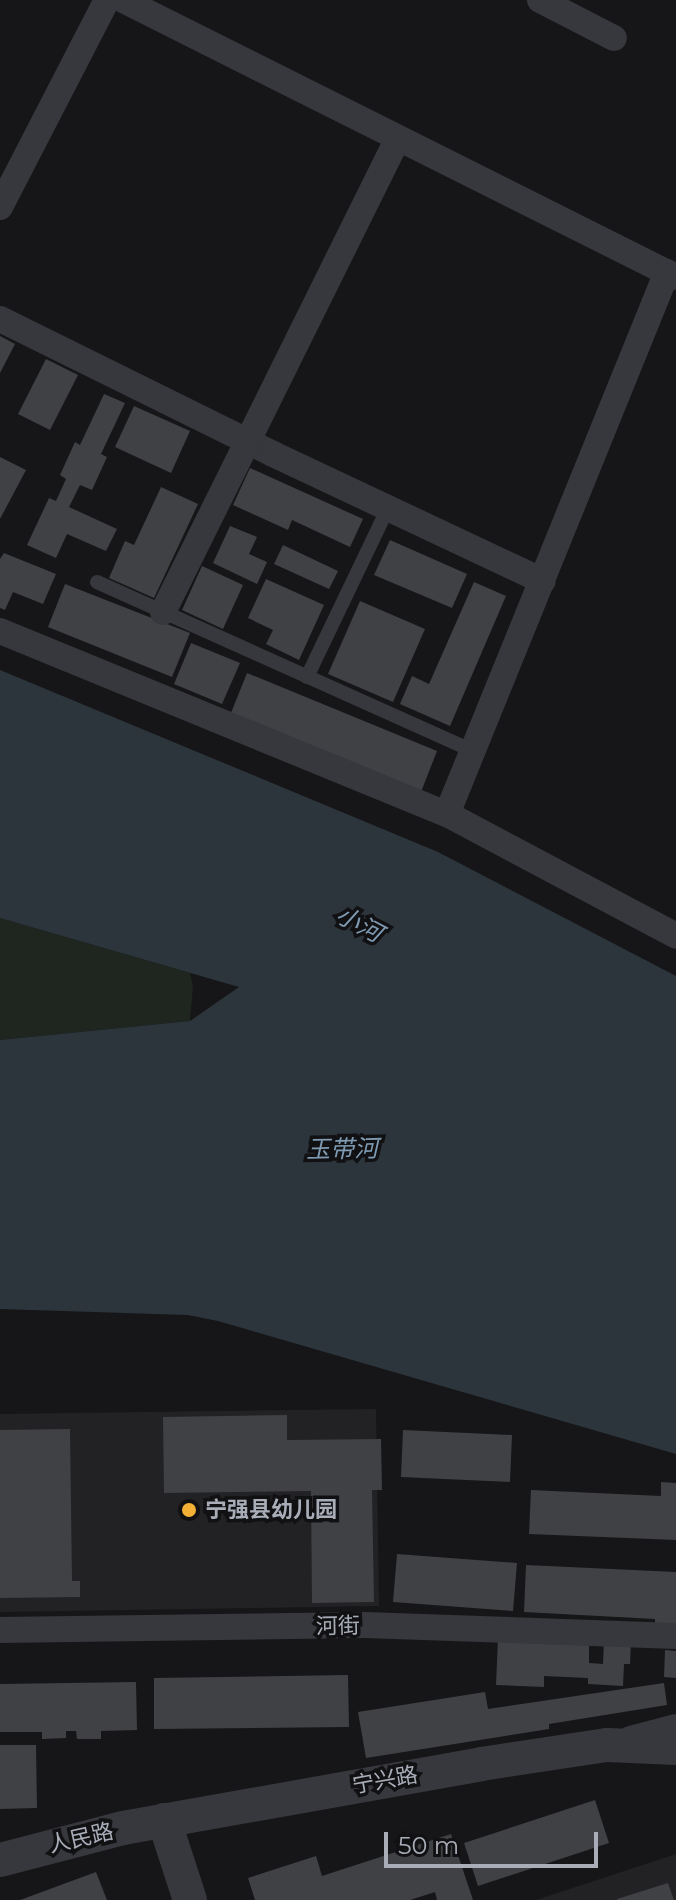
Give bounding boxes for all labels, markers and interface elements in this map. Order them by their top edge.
water label: 小河 [331,900,387,948]
water label: 玉带河 [306,1134,378,1164]
place label: 宁强县幼儿园 [205,1497,337,1523]
marker: 宁强县幼儿园 [180,1501,198,1519]
street label: 河街 [316,1612,360,1640]
street label: 宁兴路 [350,1761,420,1799]
scale bar [388,1816,602,1866]
street label: 人民路 [46,1818,116,1858]
text: 50 m [398,1831,459,1860]

